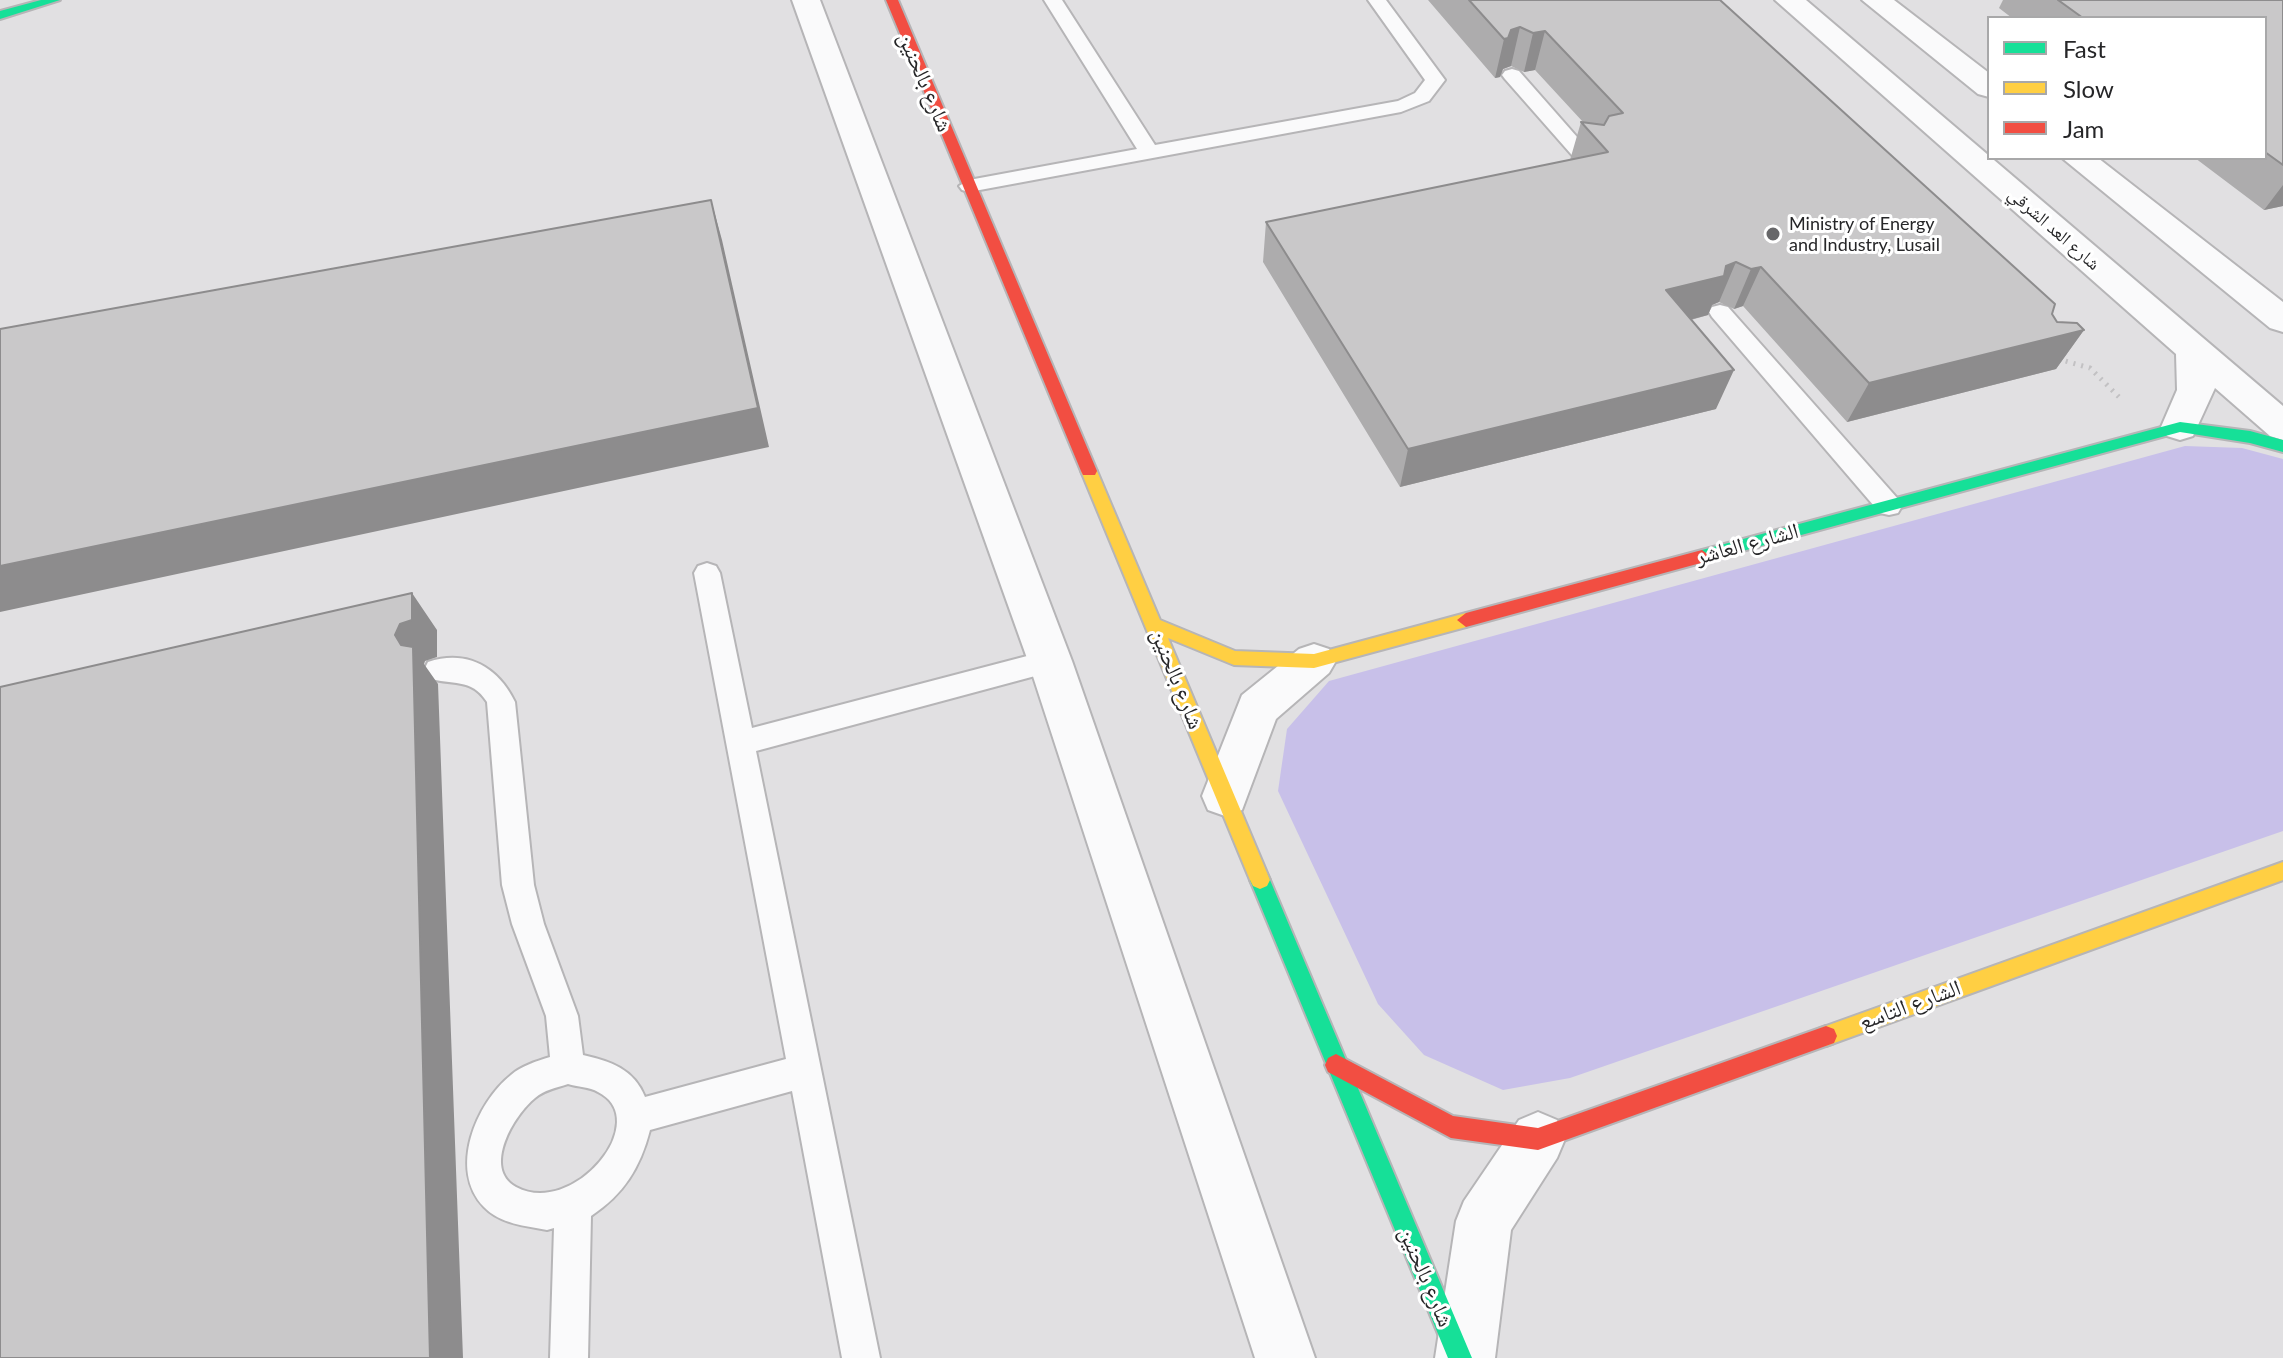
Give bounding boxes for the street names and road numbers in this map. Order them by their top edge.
street label: شارع بالحنين [892,28,958,136]
street label: شارع العد الشرقي [2004,183,2104,275]
street label: الشارع العاشر [1693,518,1801,570]
street label: شارع بالحنين [1145,625,1209,733]
street label: الشارع التاسع [1856,974,1964,1036]
street label: شارع بالحنين [1393,1223,1459,1331]

